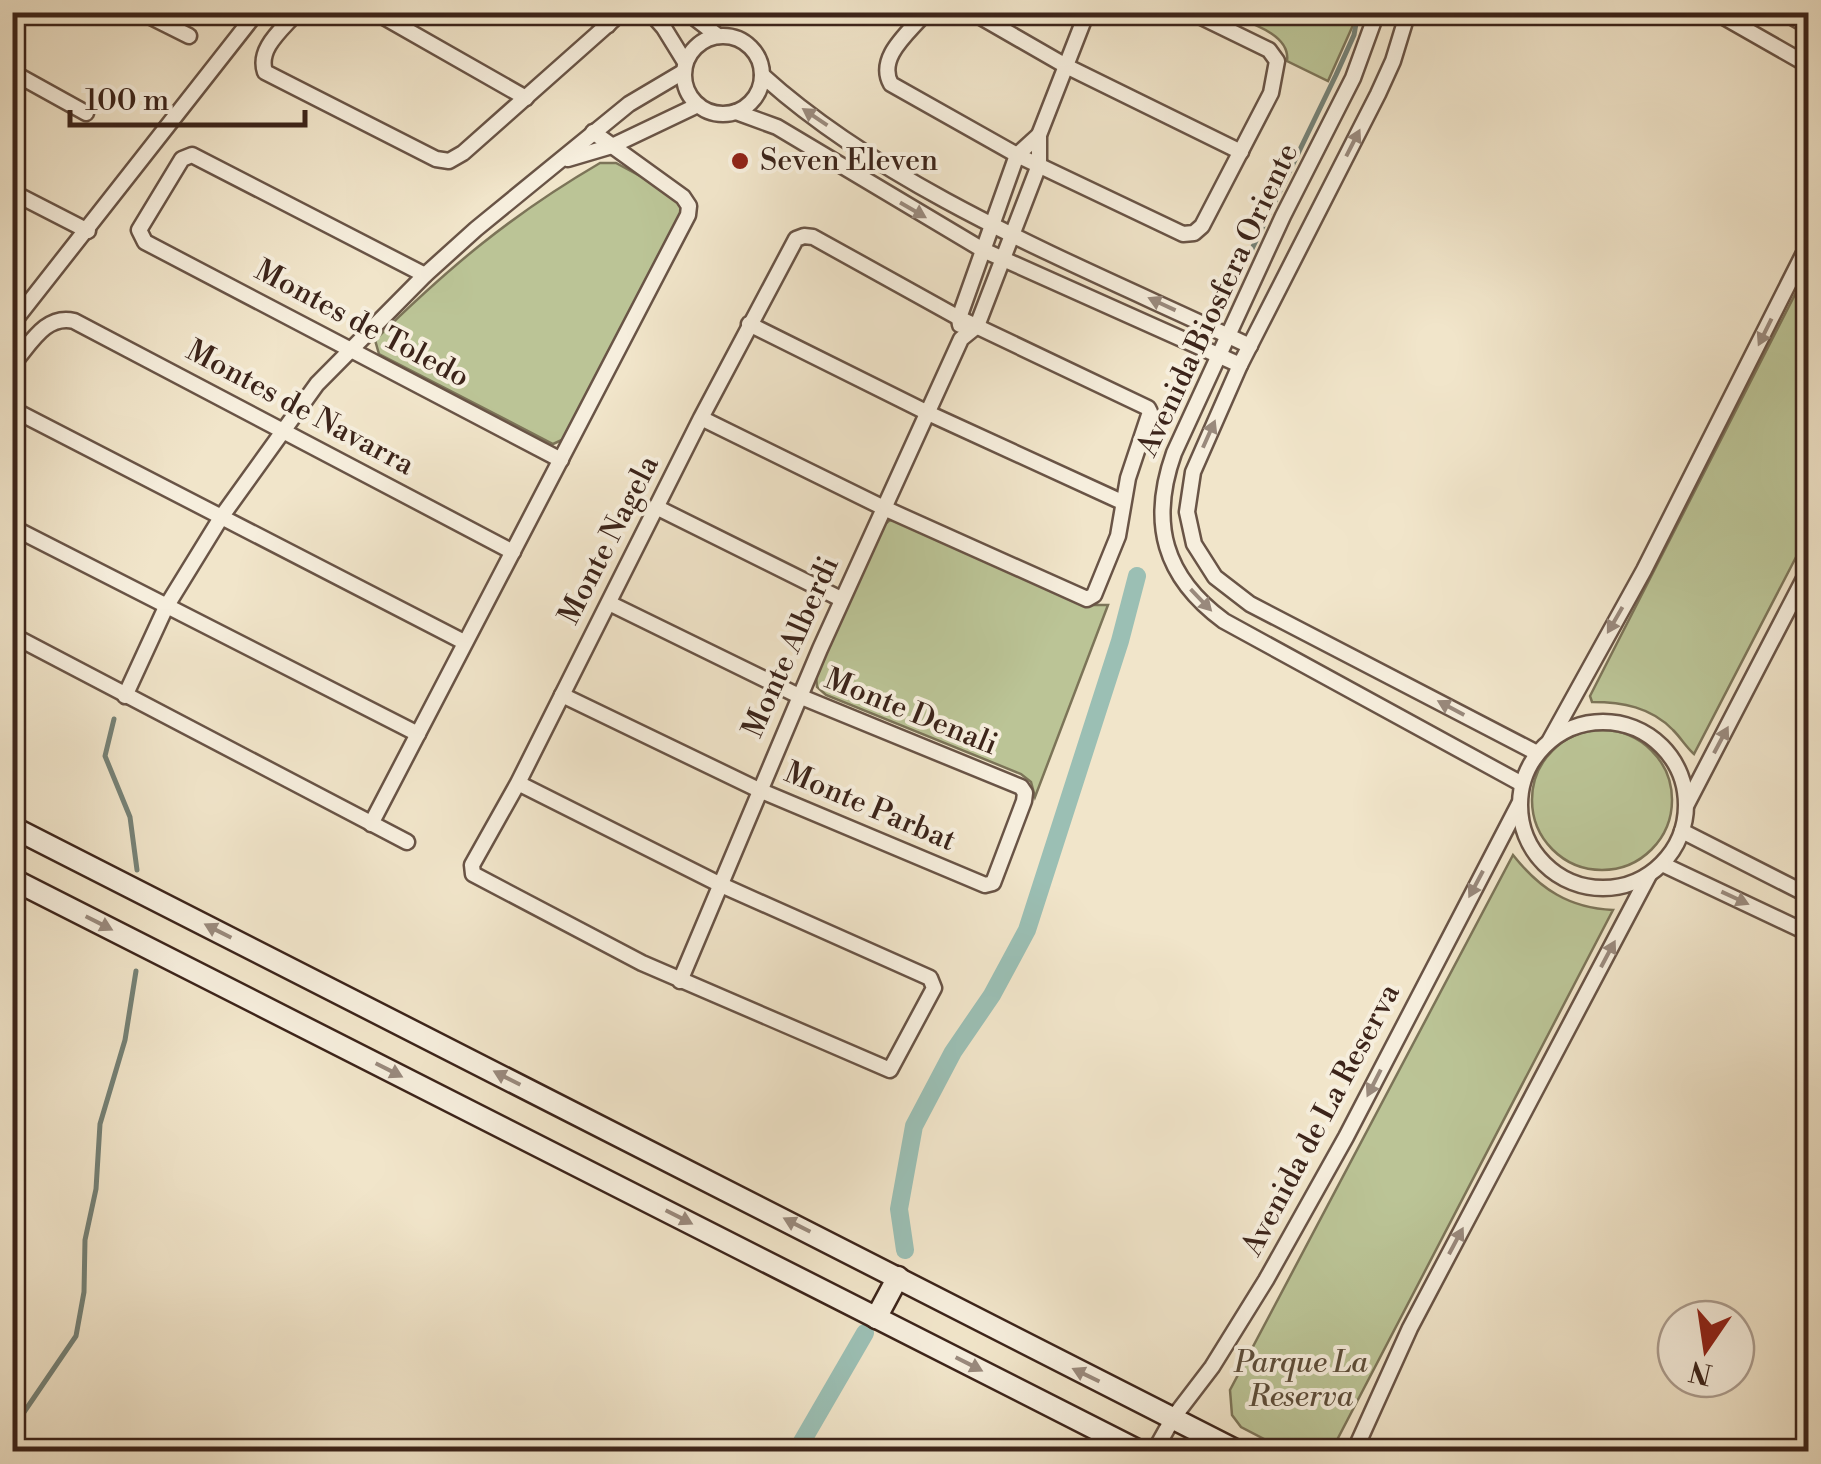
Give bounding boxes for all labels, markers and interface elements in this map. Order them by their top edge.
scale bar [70,65,305,127]
text: 100 m [85,82,169,120]
one-way arrow [801,108,829,126]
one-way arrow [1344,129,1361,158]
street label: Avenida Biosfera Oriente [1128,137,1307,463]
place label: Seven Eleven [760,142,938,180]
marker: Seven Eleven [729,150,751,172]
one-way arrow [898,201,927,218]
street label: Montes de Toledo [248,251,476,397]
one-way arrow [1147,296,1176,313]
one-way arrow [1757,318,1774,347]
street label: Montes de Navarra [179,332,421,485]
one-way arrow [1201,419,1217,449]
street label: Monte Nagela [550,449,668,631]
street label: Monte Alberdi [734,550,848,743]
one-way arrow [1189,588,1212,612]
one-way arrow [1607,606,1624,634]
street label: Monte Denali [819,660,1003,764]
one-way arrow [1436,700,1465,717]
one-way arrow [1712,726,1729,755]
street label: Monte Parbat [778,754,962,860]
one-way arrow [1468,870,1485,899]
one-way arrow [1721,890,1750,907]
one-way arrow [85,914,114,931]
one-way arrow [203,923,232,940]
one-way arrow [1599,940,1616,969]
street label: Avenida de La Reserva [1233,977,1409,1263]
one-way arrow [375,1061,404,1078]
one-way arrow [1365,1068,1382,1097]
one-way arrow [493,1070,522,1087]
one-way arrow [664,1208,693,1225]
one-way arrow [782,1217,811,1234]
one-way arrow [1447,1227,1464,1256]
north arrow [1656,1299,1756,1399]
park label: Parque La Reserva [1233,1344,1368,1416]
text: N [1686,1352,1715,1391]
one-way arrow [954,1356,983,1373]
one-way arrow [1071,1367,1100,1384]

